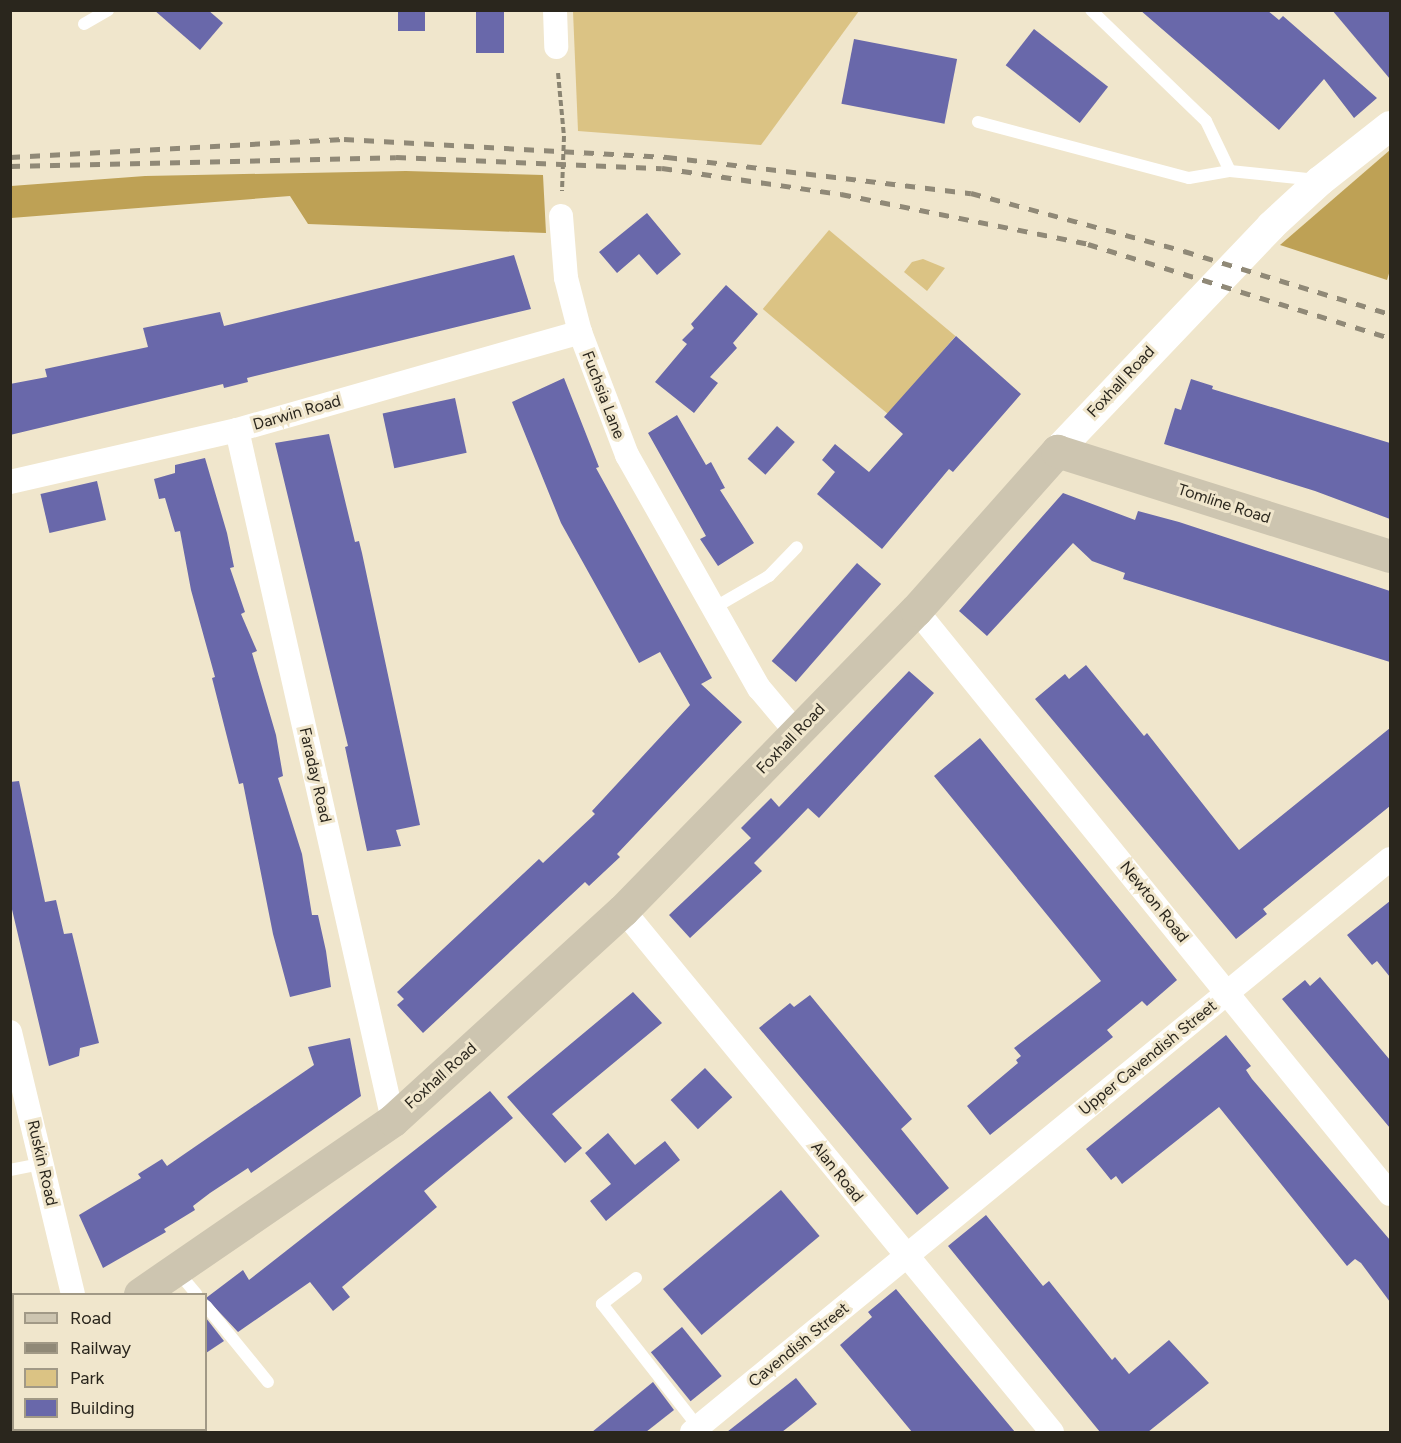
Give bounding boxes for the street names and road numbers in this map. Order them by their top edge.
street label: Foxhall Road [1083,342,1159,422]
street label: Fuchsia Lane [577,348,629,442]
street label: Darwin Road [251,391,343,435]
street label: Tomline Road [1175,480,1273,528]
street label: Foxhall Road [753,700,829,778]
street label: Faraday Road [295,726,335,824]
street label: Newton Road [1116,858,1192,946]
street label: Upper Cavendish Street [1075,996,1221,1120]
street label: Foxhall Road [401,1039,481,1113]
street label: Ruskin Road [23,1118,61,1208]
street label: Alan Road [807,1138,867,1206]
street label: Cavendish Street [745,1299,853,1391]

